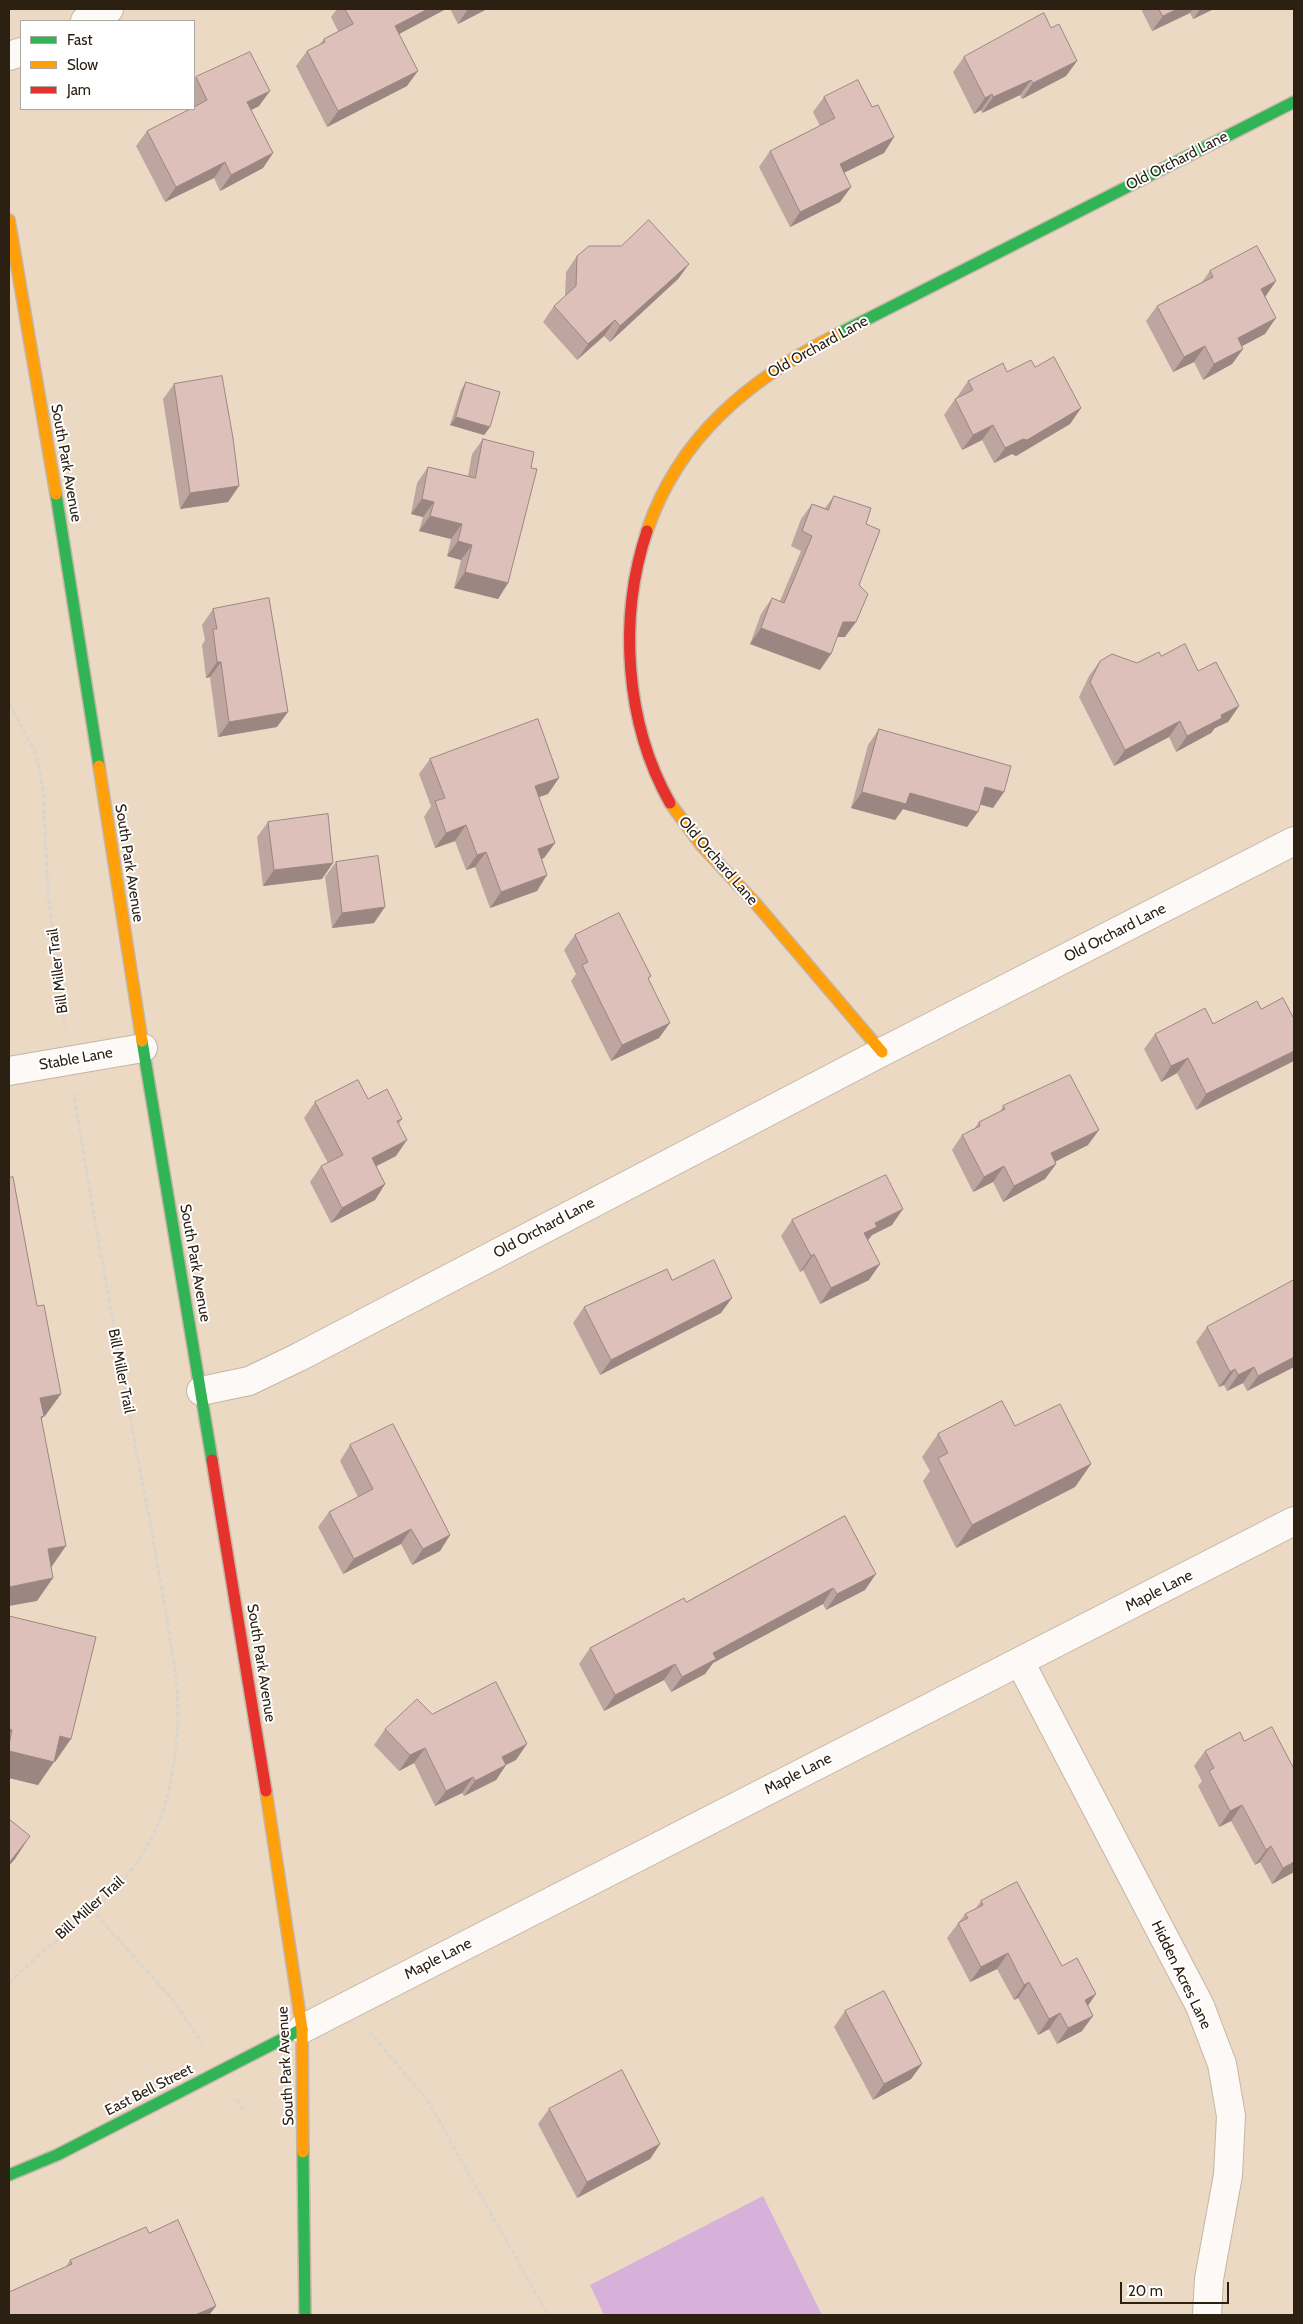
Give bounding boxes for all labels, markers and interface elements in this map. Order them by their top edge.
legend [20,20,195,110]
text: Fast [67,31,92,49]
text: Slow [67,56,98,74]
text: Jam [67,81,91,99]
street label: Old Orchard Lane [1123,128,1231,194]
street label: Old Orchard Lane [765,312,871,382]
street label: South Park Avenue [47,403,85,523]
street label: South Park Avenue [111,803,147,923]
street label: Old Orchard Lane [675,813,761,909]
street label: Old Orchard Lane [1061,900,1169,966]
street label: Bill Miller Trail [44,927,72,1015]
street label: Stable Lane [38,1044,114,1074]
street label: Old Orchard Lane [490,1194,598,1262]
street label: South Park Avenue [176,1203,214,1323]
street label: Bill Miller Trail [104,1327,138,1415]
street label: Maple Lane [1122,1566,1196,1616]
street label: South Park Avenue [243,1603,279,1723]
street label: Maple Lane [761,1749,835,1799]
street label: Bill Miller Trail [52,1873,128,1943]
street label: Hidden Acres Lane [1147,1918,1215,2032]
street label: Maple Lane [401,1934,475,1984]
street label: South Park Avenue [274,2006,298,2126]
street label: East Bell Street [102,2060,196,2120]
scale bar [1123,2272,1232,2304]
text: 20 m [1128,2282,1163,2300]

